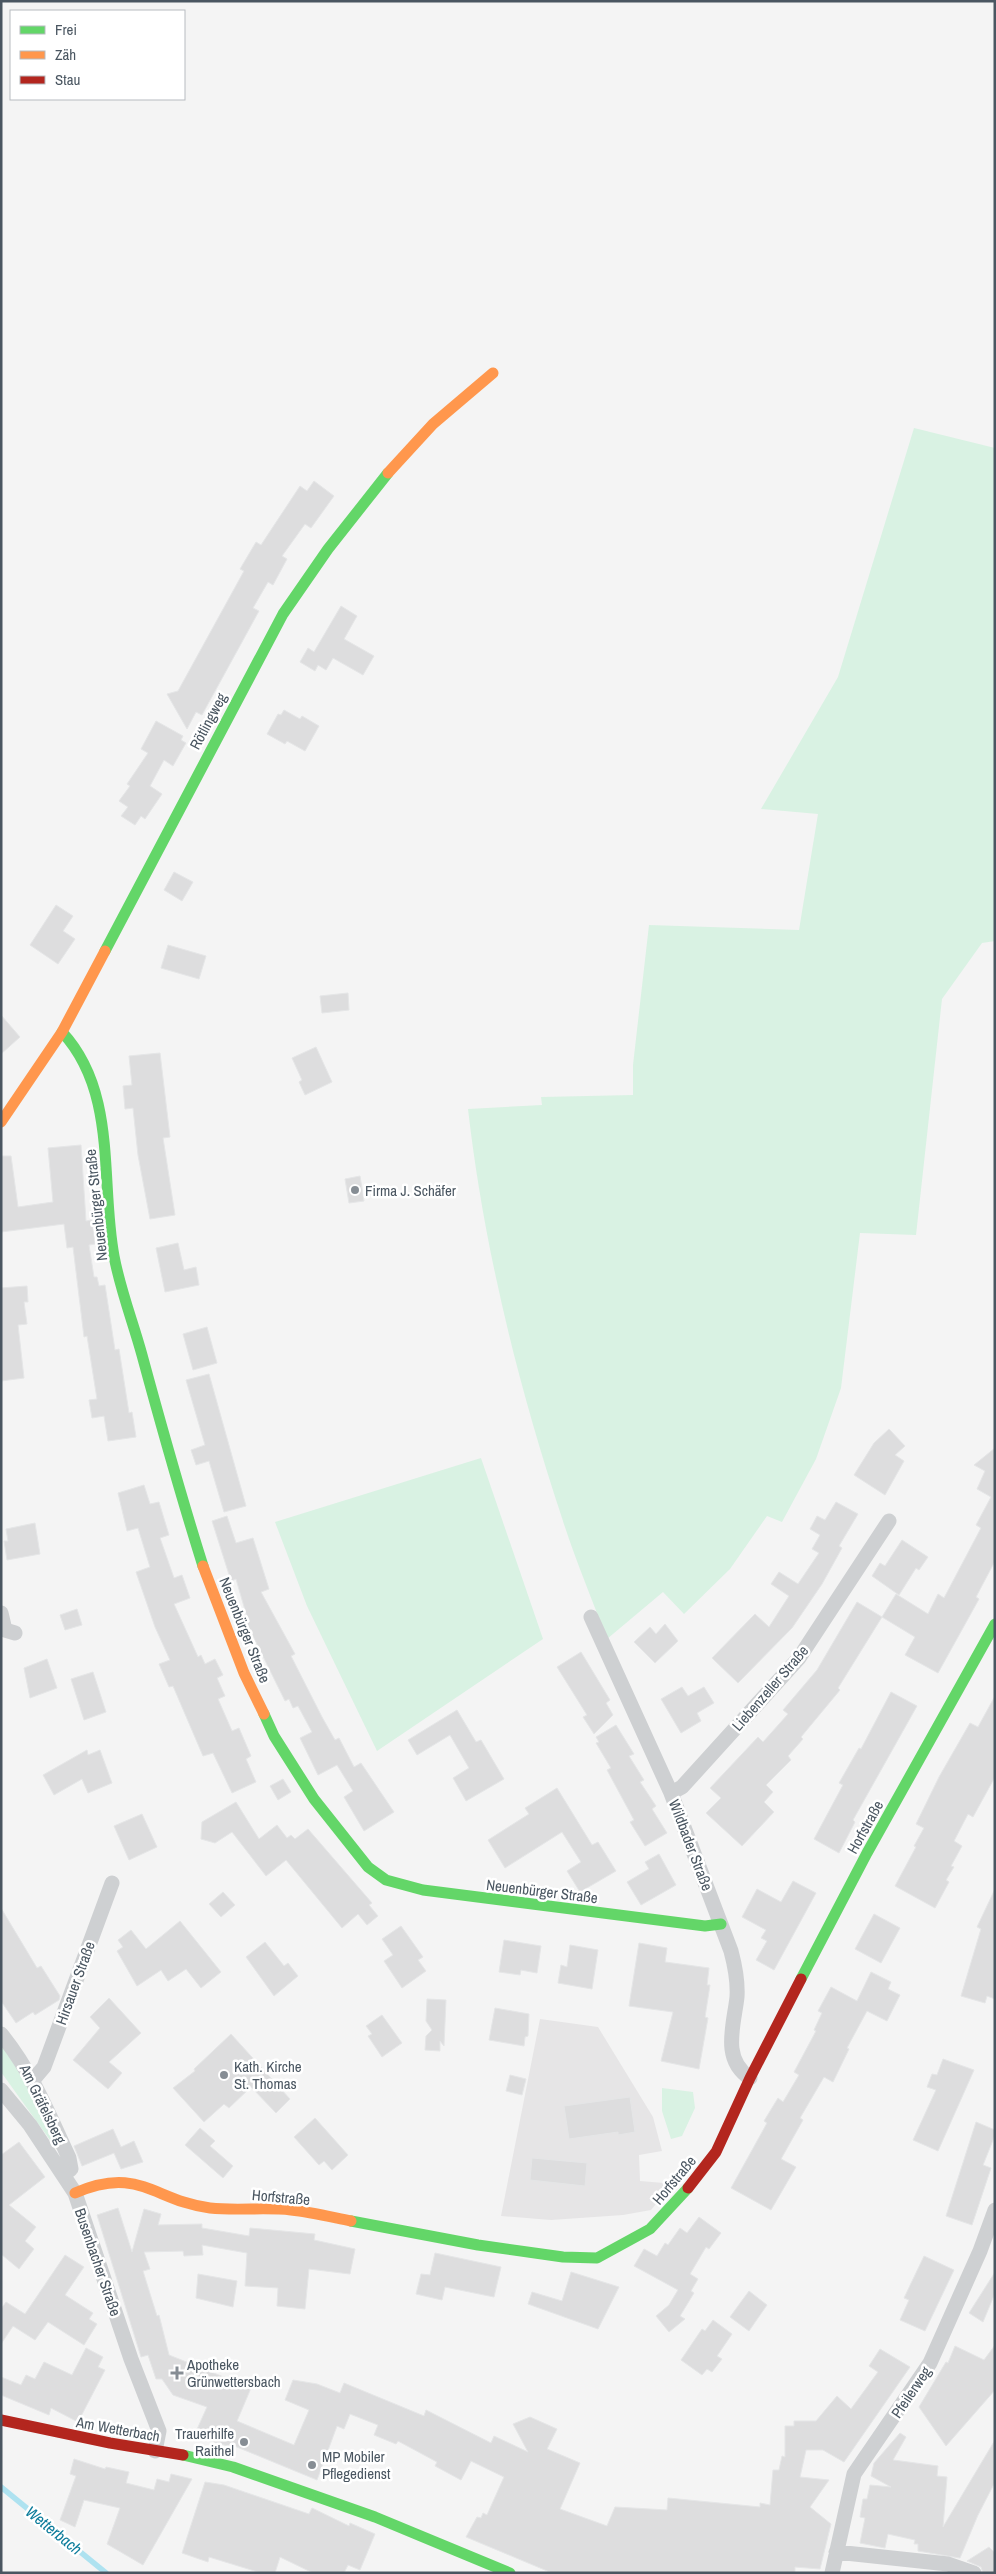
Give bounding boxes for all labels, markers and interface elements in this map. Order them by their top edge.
legend [10,10,185,100]
text: Frei [55,19,77,40]
text: Zäh [55,44,76,65]
text: Stau [55,69,80,90]
street label: Rötlingweg [184,689,232,753]
street label: Neuenbürger Straße [80,1148,112,1262]
place label: Firma J. Schäfer [365,1180,456,1201]
marker: Firma J. Schäfer [349,1184,361,1196]
street label: Neuenbürger Straße [214,1574,276,1686]
street label: Liebenzeller Straße [727,1640,813,1735]
street label: Wildbader Straße [664,1796,718,1894]
street label: Horfstraße [842,1796,888,1858]
street label: Neuenbürger Straße [485,1874,599,1908]
street label: Hirsauer Straße [50,1938,100,2028]
place label: Kath. Kirche St. Thomas [234,2056,302,2094]
street label: Am Gräfelsberg [14,2060,71,2147]
marker: Kath. Kirche St. Thomas [218,2069,230,2081]
street label: Horfstraße [647,2151,701,2209]
street label: Horfstraße [251,2184,311,2210]
street label: Busenbacher Straße [70,2205,126,2319]
place label: Apotheke Grünwettersbach [186,2354,281,2392]
street label: Pfeilerweg [886,2362,936,2422]
marker: Apotheke Grünwettersbach [171,2367,183,2379]
street label: Am Wetterbach [74,2411,161,2447]
place label: Trauerhilfe Raithel [175,2423,234,2461]
marker: Trauerhilfe Raithel [238,2436,250,2448]
place label: MP Mobiler Pflegedienst [322,2446,391,2484]
marker: MP Mobiler Pflegedienst [306,2459,318,2471]
water label: Wetterbach [21,2500,87,2560]

